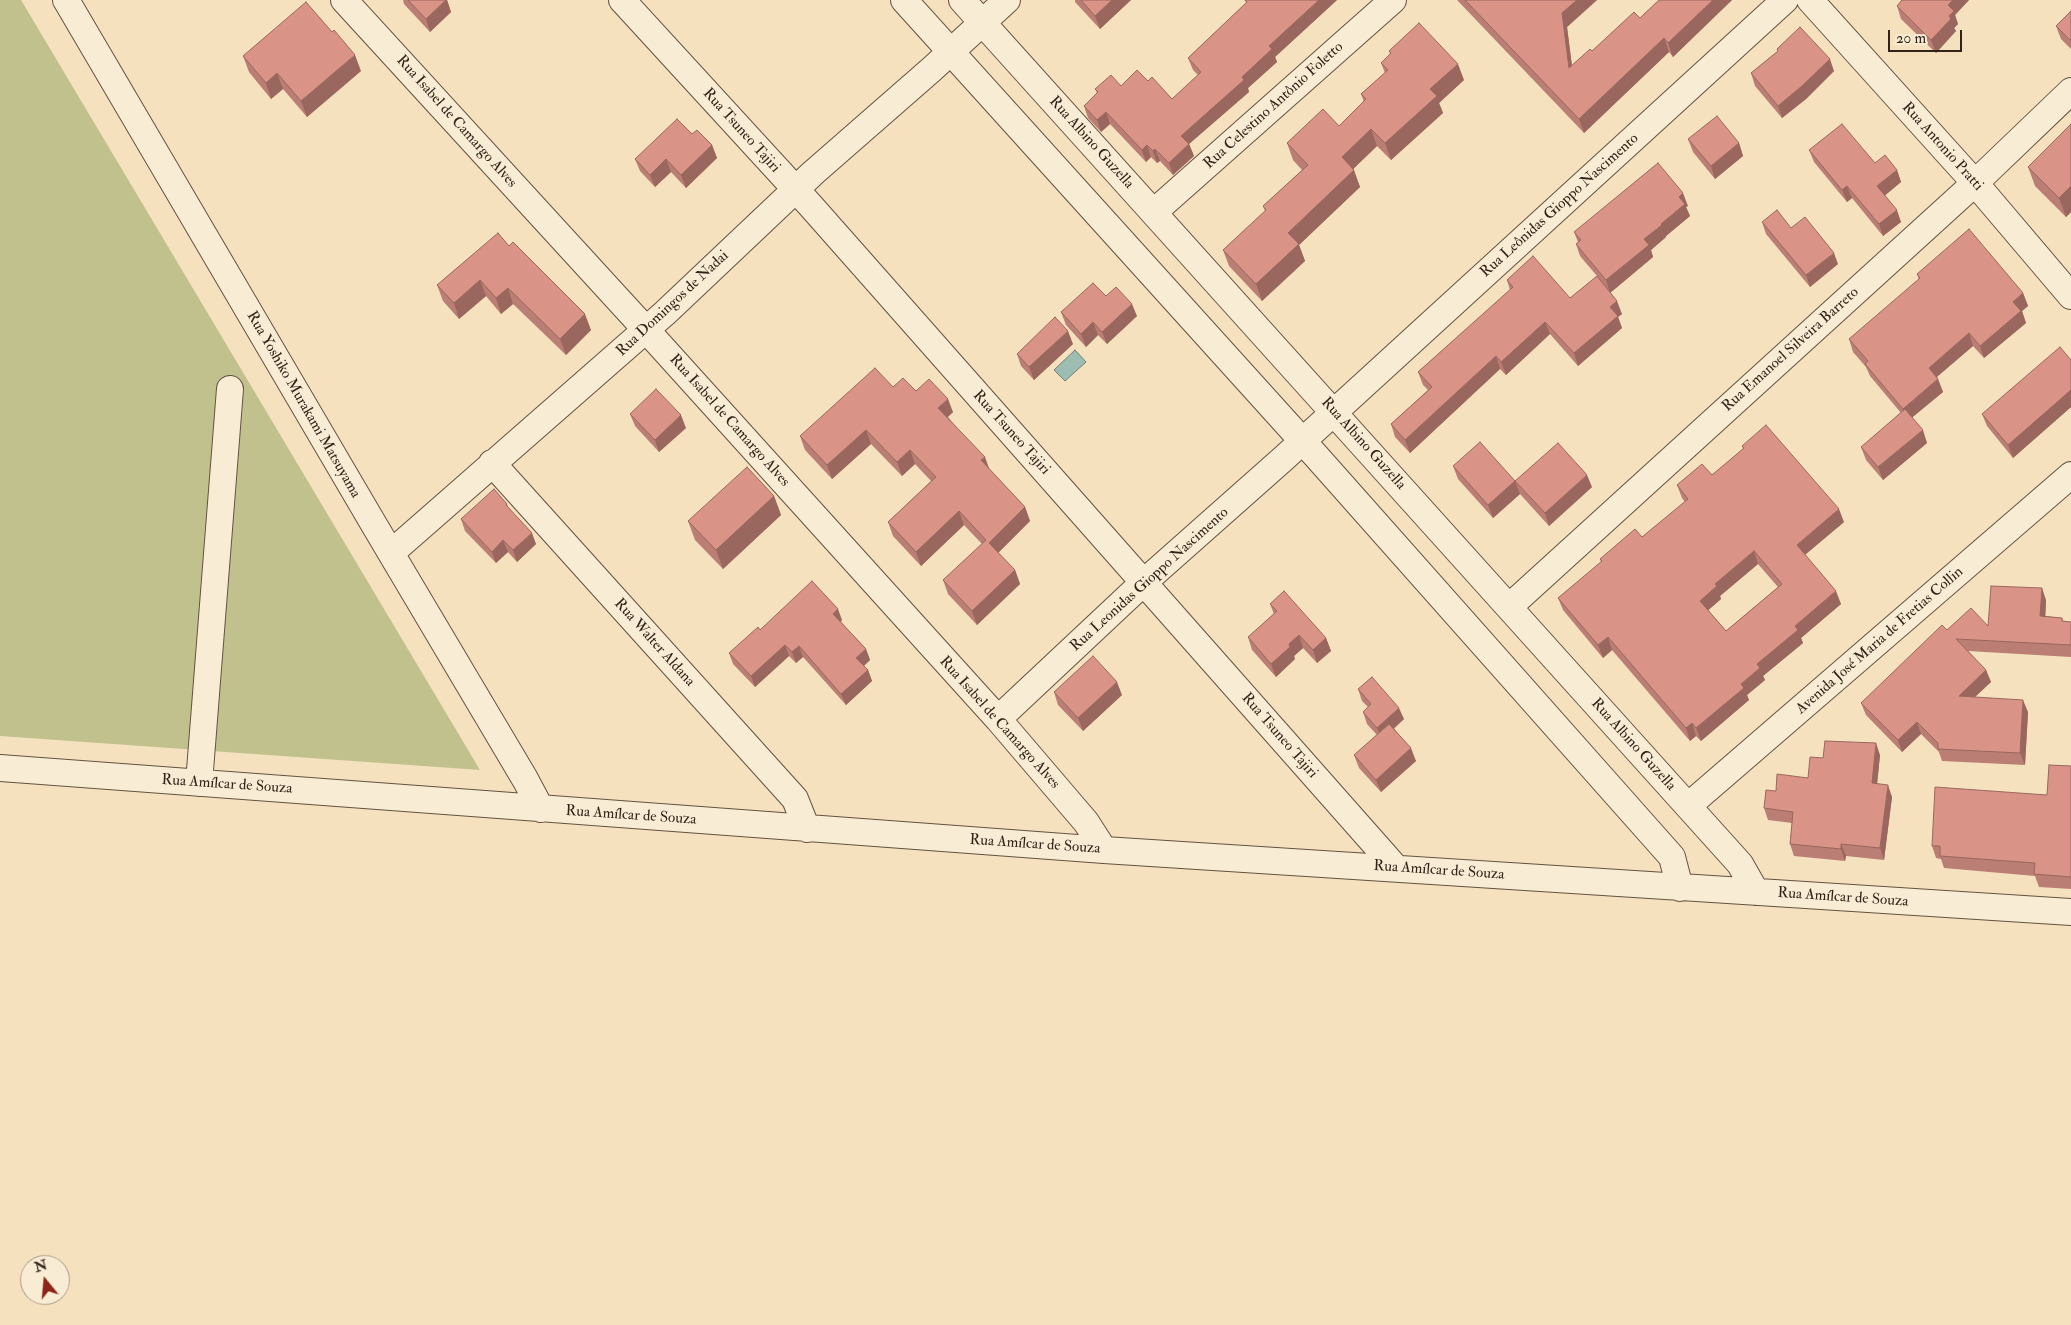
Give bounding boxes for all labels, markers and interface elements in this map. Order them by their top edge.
scale bar [1891,20,1965,52]
text: 20 m [1896,29,1926,48]
street label: Rua Celestino Antônio Foletto [1201,39,1347,173]
street label: Rua Isabel de Camargo Alves [392,52,520,192]
street label: Rua Tsuneo Tajiri [698,85,784,177]
street label: Rua Albino Guzella [1045,93,1137,193]
street label: Rua Antonio Pratti [1897,99,1987,195]
street label: Rua Leônidas Gioppo Nascimento [1477,130,1643,282]
street label: Rua Domingos de Nadai [613,247,733,361]
street label: Rua Emanoel Silveira Barreto [1719,284,1863,416]
street label: Rua Yoshiko Murakami Matsuyama [242,308,364,502]
street label: Rua Isabel de Camargo Alves [665,351,793,491]
street label: Rua Tsuneo Tajiri [968,387,1054,479]
street label: Rua Albino Guzella [1317,394,1409,494]
street label: Rua Leonidas Gioppo Nascimento [1067,504,1233,656]
street label: Avenida José Maria de Fretias Collin [1793,563,1967,719]
street label: Rua Walter Aldana [610,595,698,691]
street label: Rua Isabel de Camargo Alves [935,653,1063,793]
street label: Rua Tsuneo Tajiri [1237,690,1321,782]
street label: Rua Albino Guzella [1587,695,1679,795]
street label: Rua Amílcar de Souza [161,771,293,799]
street label: Rua Amílcar de Souza [565,802,697,830]
street label: Rua Amílcar de Souza [969,831,1101,859]
street label: Rua Amílcar de Souza [1373,857,1505,885]
street label: Rua Amílcar de Souza [1777,884,1909,912]
north arrow [20,1255,70,1305]
text: N [32,1256,49,1276]

